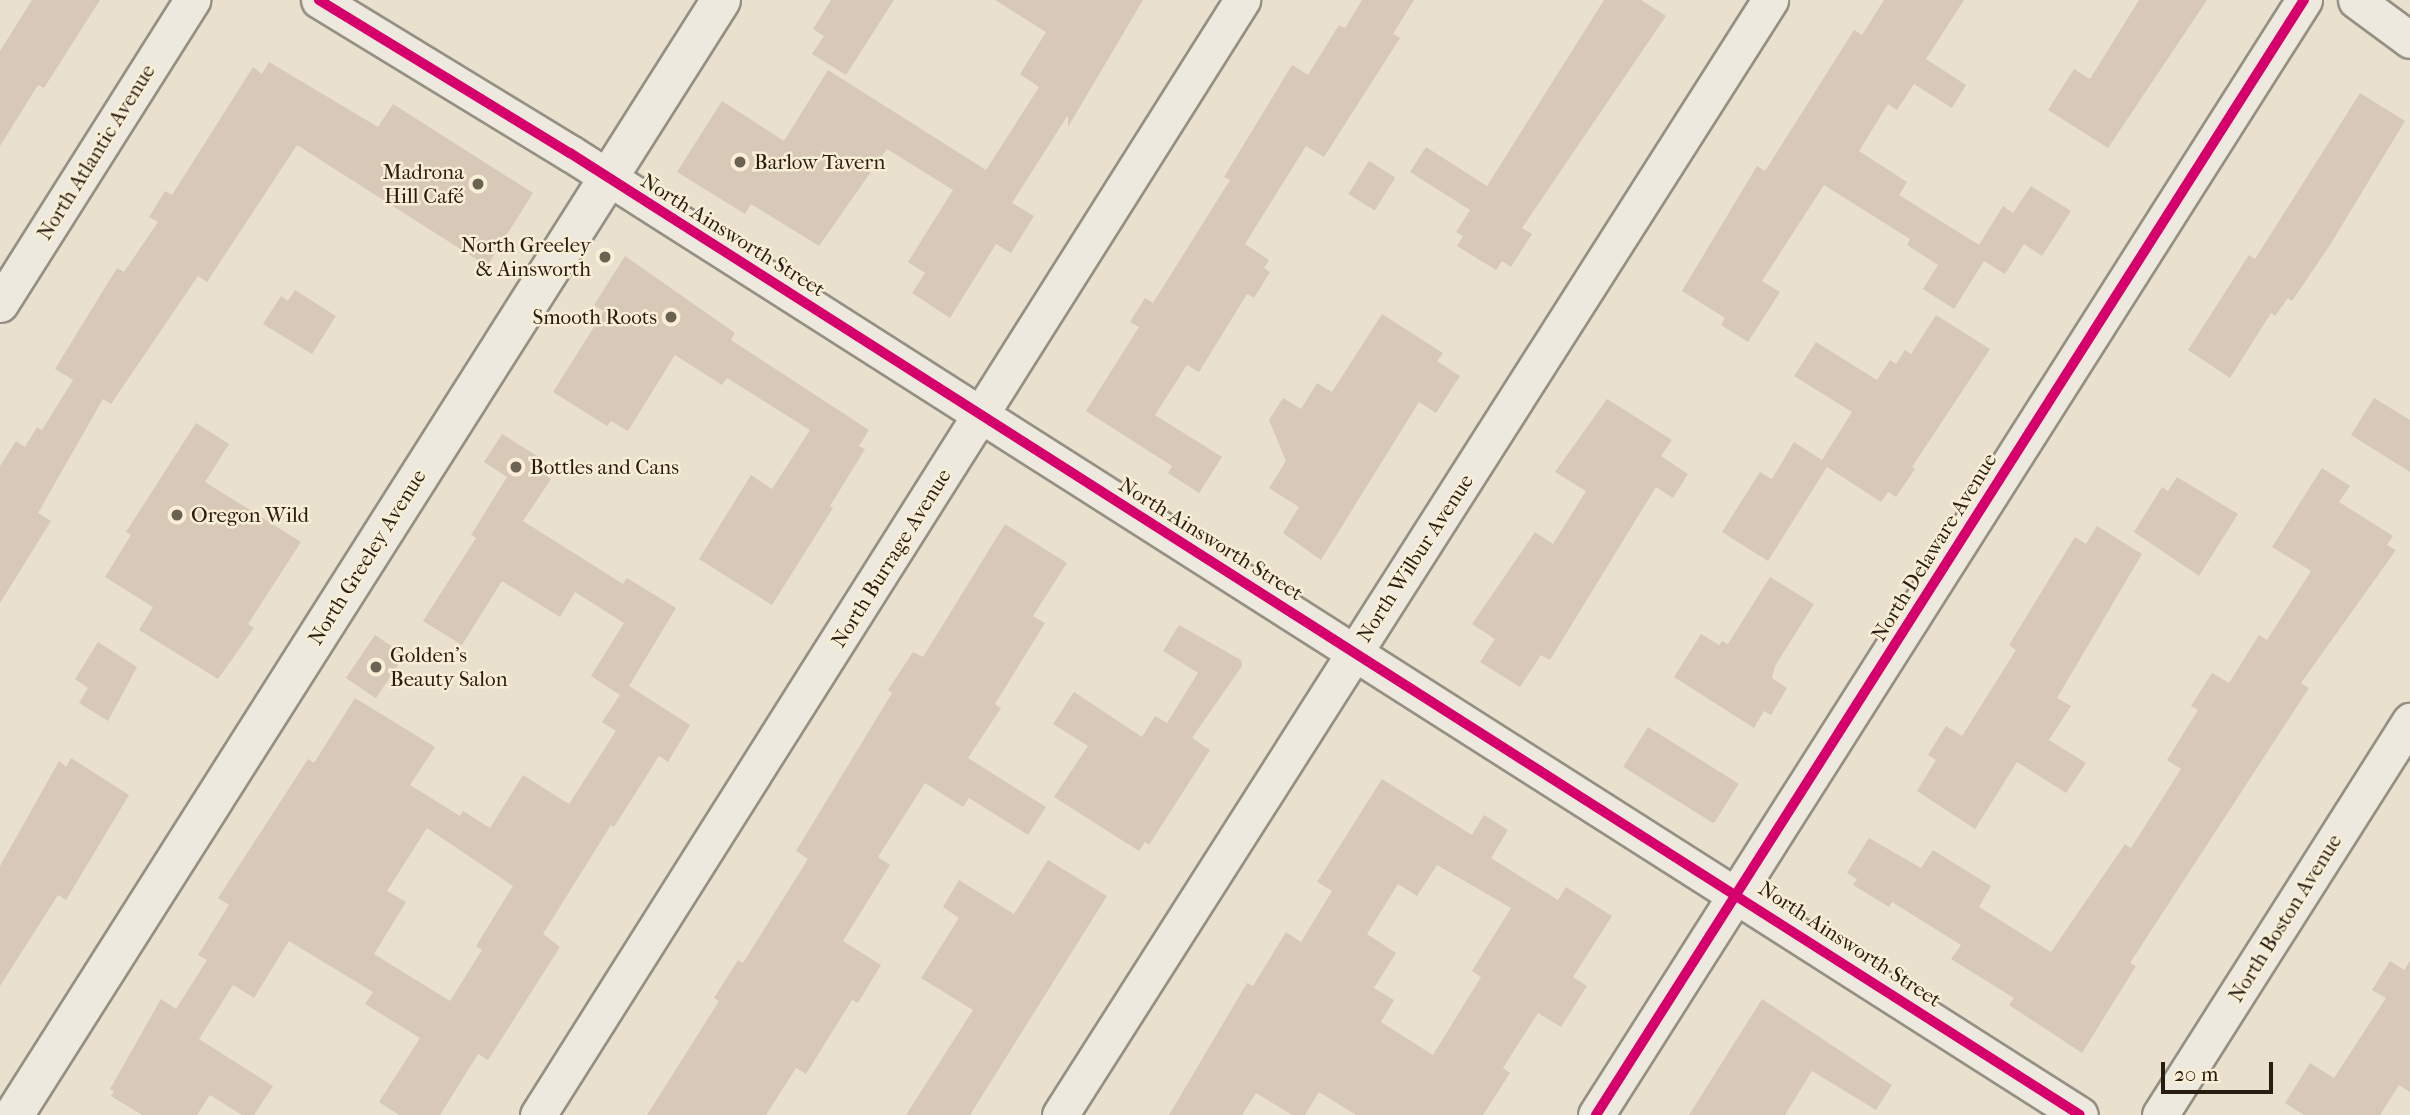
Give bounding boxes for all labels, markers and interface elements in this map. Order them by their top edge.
street label: North Atlantic Avenue [32,59,160,245]
place label: Barlow Tavern [754,149,885,175]
marker: Barlow Tavern [732,154,748,170]
place label: Madrona Hill Café [382,159,464,209]
street label: North Ainsworth Street [636,168,830,302]
marker: Madrona Hill Café [470,176,486,192]
place label: North Greeley & Ainsworth [461,232,591,282]
marker: North Greeley & Ainsworth [597,249,613,265]
place label: Smooth Roots [532,304,657,330]
marker: Smooth Roots [663,309,679,325]
street label: North Delaware Avenue [1866,448,2002,646]
place label: Bottles and Cans [530,454,679,480]
marker: Bottles and Cans [508,459,524,475]
street label: North Greeley Avenue [303,464,431,650]
street label: North Burrage Avenue [826,464,956,652]
street label: North Wilbur Avenue [1351,469,1479,647]
street label: North Ainsworth Street [1114,472,1308,606]
place label: Oregon Wild [191,502,309,528]
marker: Oregon Wild [169,507,185,523]
place label: Golden's Beauty Salon [390,642,508,692]
marker: Golden's Beauty Salon [368,659,384,675]
street label: North Boston Avenue [2223,829,2347,1007]
street label: North Ainsworth Street [1754,876,1946,1012]
scale bar [2165,1048,2277,1092]
text: 20 m [2174,1062,2218,1086]

